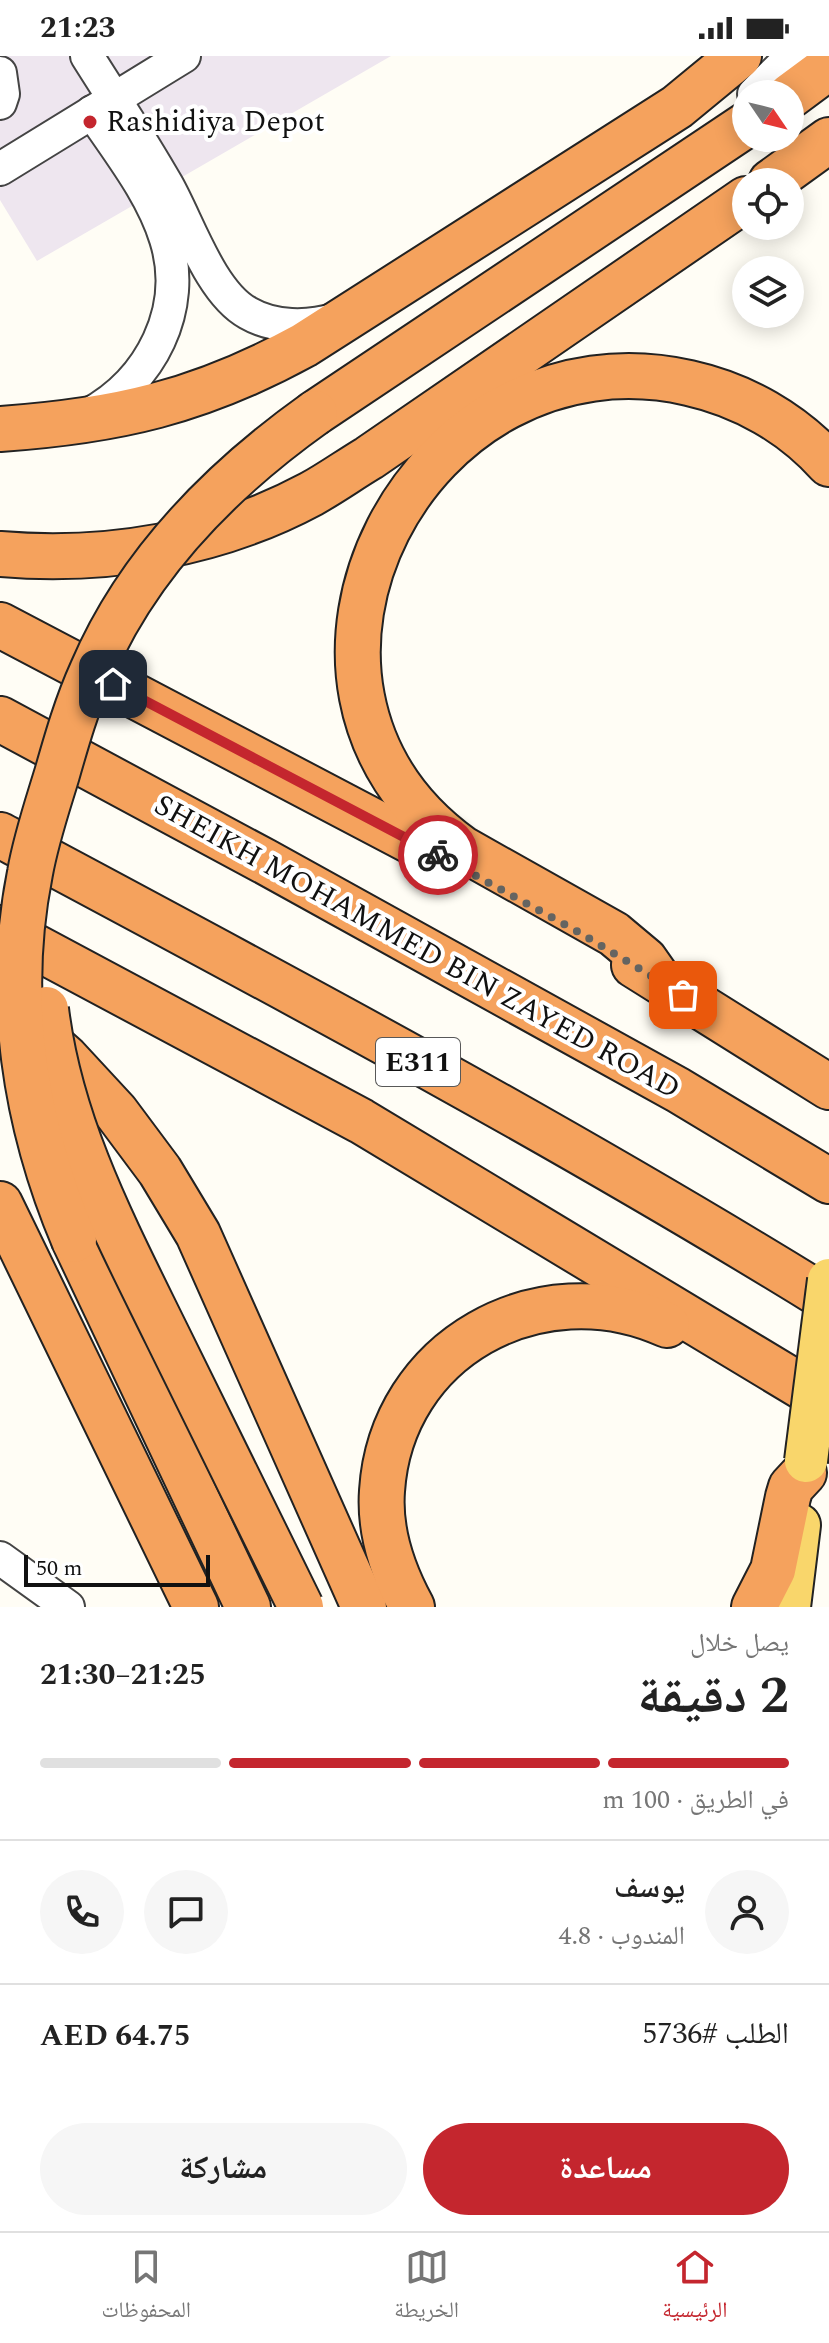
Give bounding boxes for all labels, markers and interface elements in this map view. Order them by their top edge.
text: 21:23 [40,5,115,51]
north arrow [732,80,804,152]
map controls [732,80,804,328]
place label: Rashidiya Depot [106,99,325,145]
marker: Rashidiya Depot [81,113,99,131]
button: locate [732,168,804,240]
button: layers [732,256,804,328]
pin [79,650,147,718]
icon: home [91,662,135,706]
street label: SHEIKH MOHAMMED BIN ZAYED ROAD [145,783,689,1111]
courier [398,815,478,895]
icon: bike [416,833,460,877]
pin [649,961,717,1029]
icon: bag [661,973,705,1017]
road number: E311 [376,1038,460,1086]
scale bar [24,1551,210,1587]
text: 50 m [36,1552,82,1585]
text: يصل خلال [690,1623,789,1663]
text: 21:25–21:30 [40,1652,206,1698]
text: 2 دقيقة [638,1657,789,1736]
text: في الطريق · 100 m [602,1780,789,1820]
text: يوسف [614,1865,685,1911]
button: phone [40,1870,124,1954]
button: chat [144,1870,228,1954]
button: person [705,1870,789,1954]
text: المندوب · 4.8 [558,1916,685,1956]
text: الطلب #5736 [642,2011,789,2057]
text: AED 64.75 [40,2013,191,2059]
button: مشاركة [40,2123,407,2215]
button: مساعدة [423,2123,789,2215]
tab: المحفوظات [102,2245,191,2331]
tab: الخريطة [394,2245,459,2331]
tab: الرئيسية [662,2245,727,2331]

